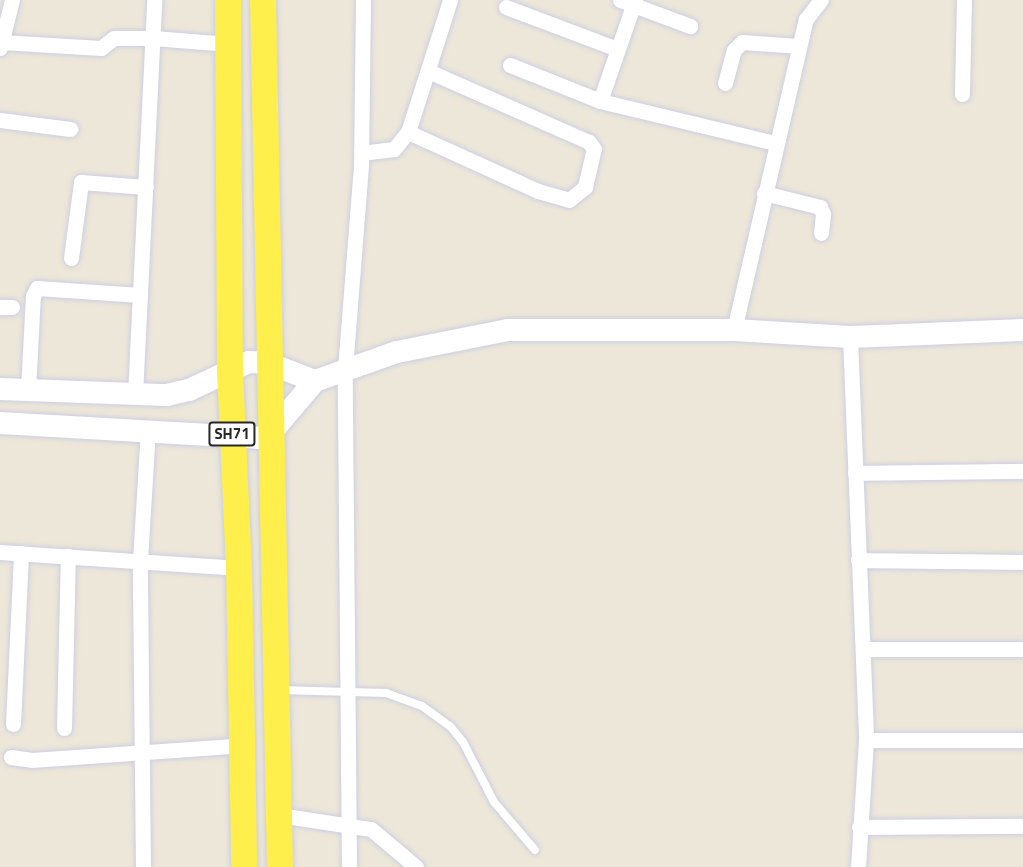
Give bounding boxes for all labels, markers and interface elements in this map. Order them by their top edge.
road number: SH71 [208,422,256,446]

